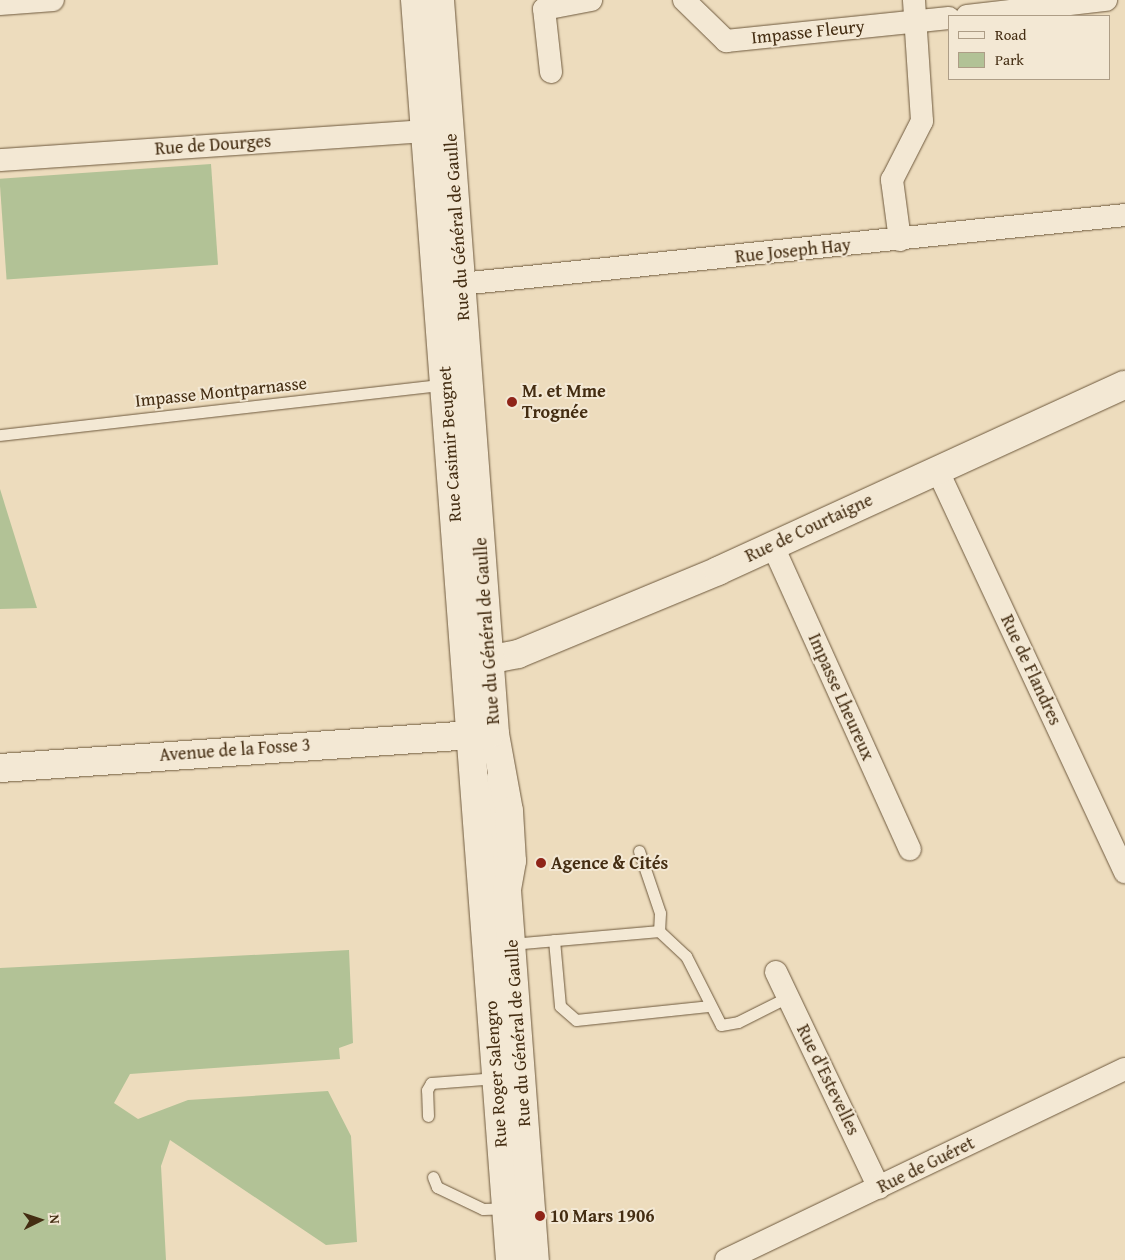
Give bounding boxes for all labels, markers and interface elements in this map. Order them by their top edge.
street label: Impasse Fleury [750,15,866,49]
legend [948,15,1110,80]
text: Road [995,24,1026,45]
text: Park [995,49,1024,70]
street label: Rue de Dourges [154,130,272,160]
street label: Rue du Général de Gaulle [440,133,474,321]
street label: Rue Joseph Hay [734,234,852,268]
street label: Rue Casimir Beugnet [434,365,466,523]
street label: Impasse Montparnasse [134,372,308,412]
place label: M. et Mme Trognée [522,381,606,424]
marker: M. et Mme Trognée [506,396,518,408]
street label: Rue de Courtaigne [742,489,876,567]
street label: Rue du Général de Gaulle [470,537,504,725]
street label: Rue de Flandres [996,611,1066,729]
street label: Impasse Lheureux [803,630,879,764]
street label: Avenue de la Fosse 3 [159,734,311,766]
place label: Agence & Cités [551,852,668,874]
marker: Agence & Cités [535,857,547,869]
street label: Rue du Général de Gaulle [501,939,535,1127]
street label: Rue Roger Salengro [480,1000,512,1148]
street label: Rue d'Estevelles [792,1021,864,1139]
street label: Rue de Guéret [874,1132,978,1198]
north arrow [15,1195,65,1245]
place label: 10 Mars 1906 [550,1205,655,1227]
marker: 10 Mars 1906 [534,1210,546,1222]
text: N [45,1214,65,1224]

